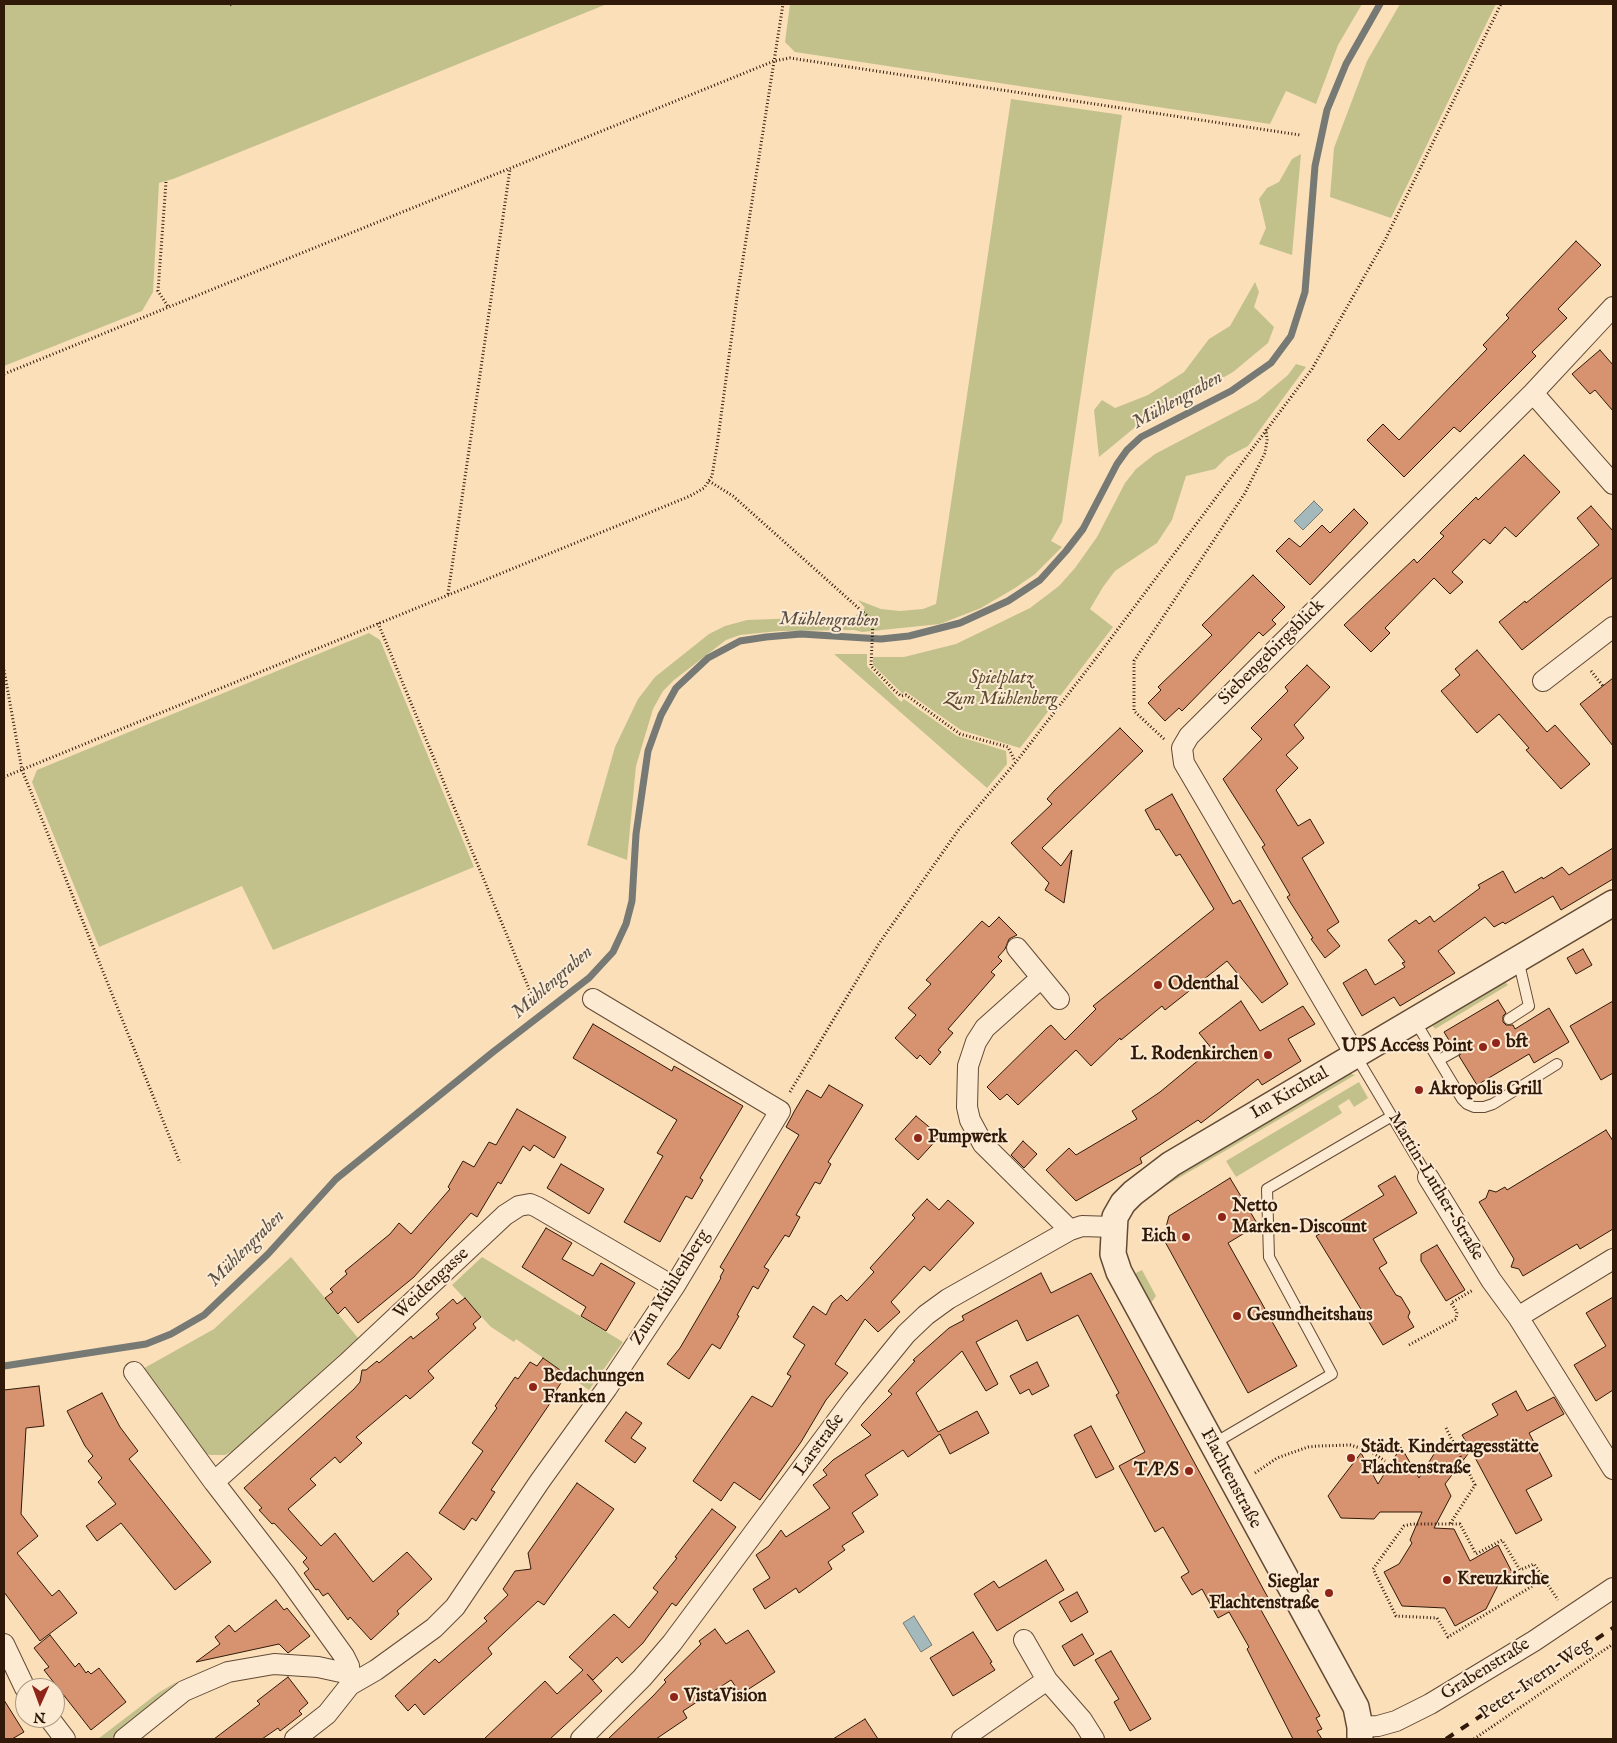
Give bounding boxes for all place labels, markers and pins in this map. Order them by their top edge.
place label: Odenthal [1168,974,1239,996]
marker: Odenthal [1152,979,1164,991]
place label: bft [1506,1032,1528,1054]
place label: UPS Access Point [1342,1036,1473,1058]
marker: bft [1490,1037,1502,1049]
marker: UPS Access Point [1477,1041,1489,1053]
place label: L. Rodenkirchen [1130,1044,1258,1066]
marker: L. Rodenkirchen [1262,1049,1274,1061]
place label: Akropolis Grill [1429,1079,1542,1101]
marker: Akropolis Grill [1413,1084,1425,1096]
place label: Pumpwerk [928,1127,1007,1149]
marker: Pumpwerk [912,1132,924,1144]
place label: Netto Marken-Discount [1232,1196,1367,1238]
marker: Netto Marken-Discount [1216,1211,1228,1223]
place label: Eich [1141,1226,1176,1248]
marker: Eich [1180,1231,1192,1243]
place label: Gesundheitshaus [1247,1305,1372,1327]
marker: Gesundheitshaus [1231,1310,1243,1322]
place label: Bedachungen Franken [543,1366,644,1408]
marker: Bedachungen Franken [527,1381,539,1393]
place label: Städt. Kindertagesstätte Flachtenstraße [1361,1437,1539,1480]
marker: Städt. Kindertagesstätte Flachtenstraße [1345,1452,1357,1464]
place label: T/P/S [1134,1460,1179,1482]
marker: T/P/S [1183,1465,1195,1477]
place label: Kreuzkirche [1457,1569,1549,1591]
place label: Sieglar Flachtenstraße [1209,1572,1319,1615]
marker: Kreuzkirche [1441,1574,1453,1586]
marker: Sieglar Flachtenstraße [1323,1587,1335,1599]
place label: VistaVision [684,1686,767,1708]
marker: VistaVision [668,1691,680,1703]

